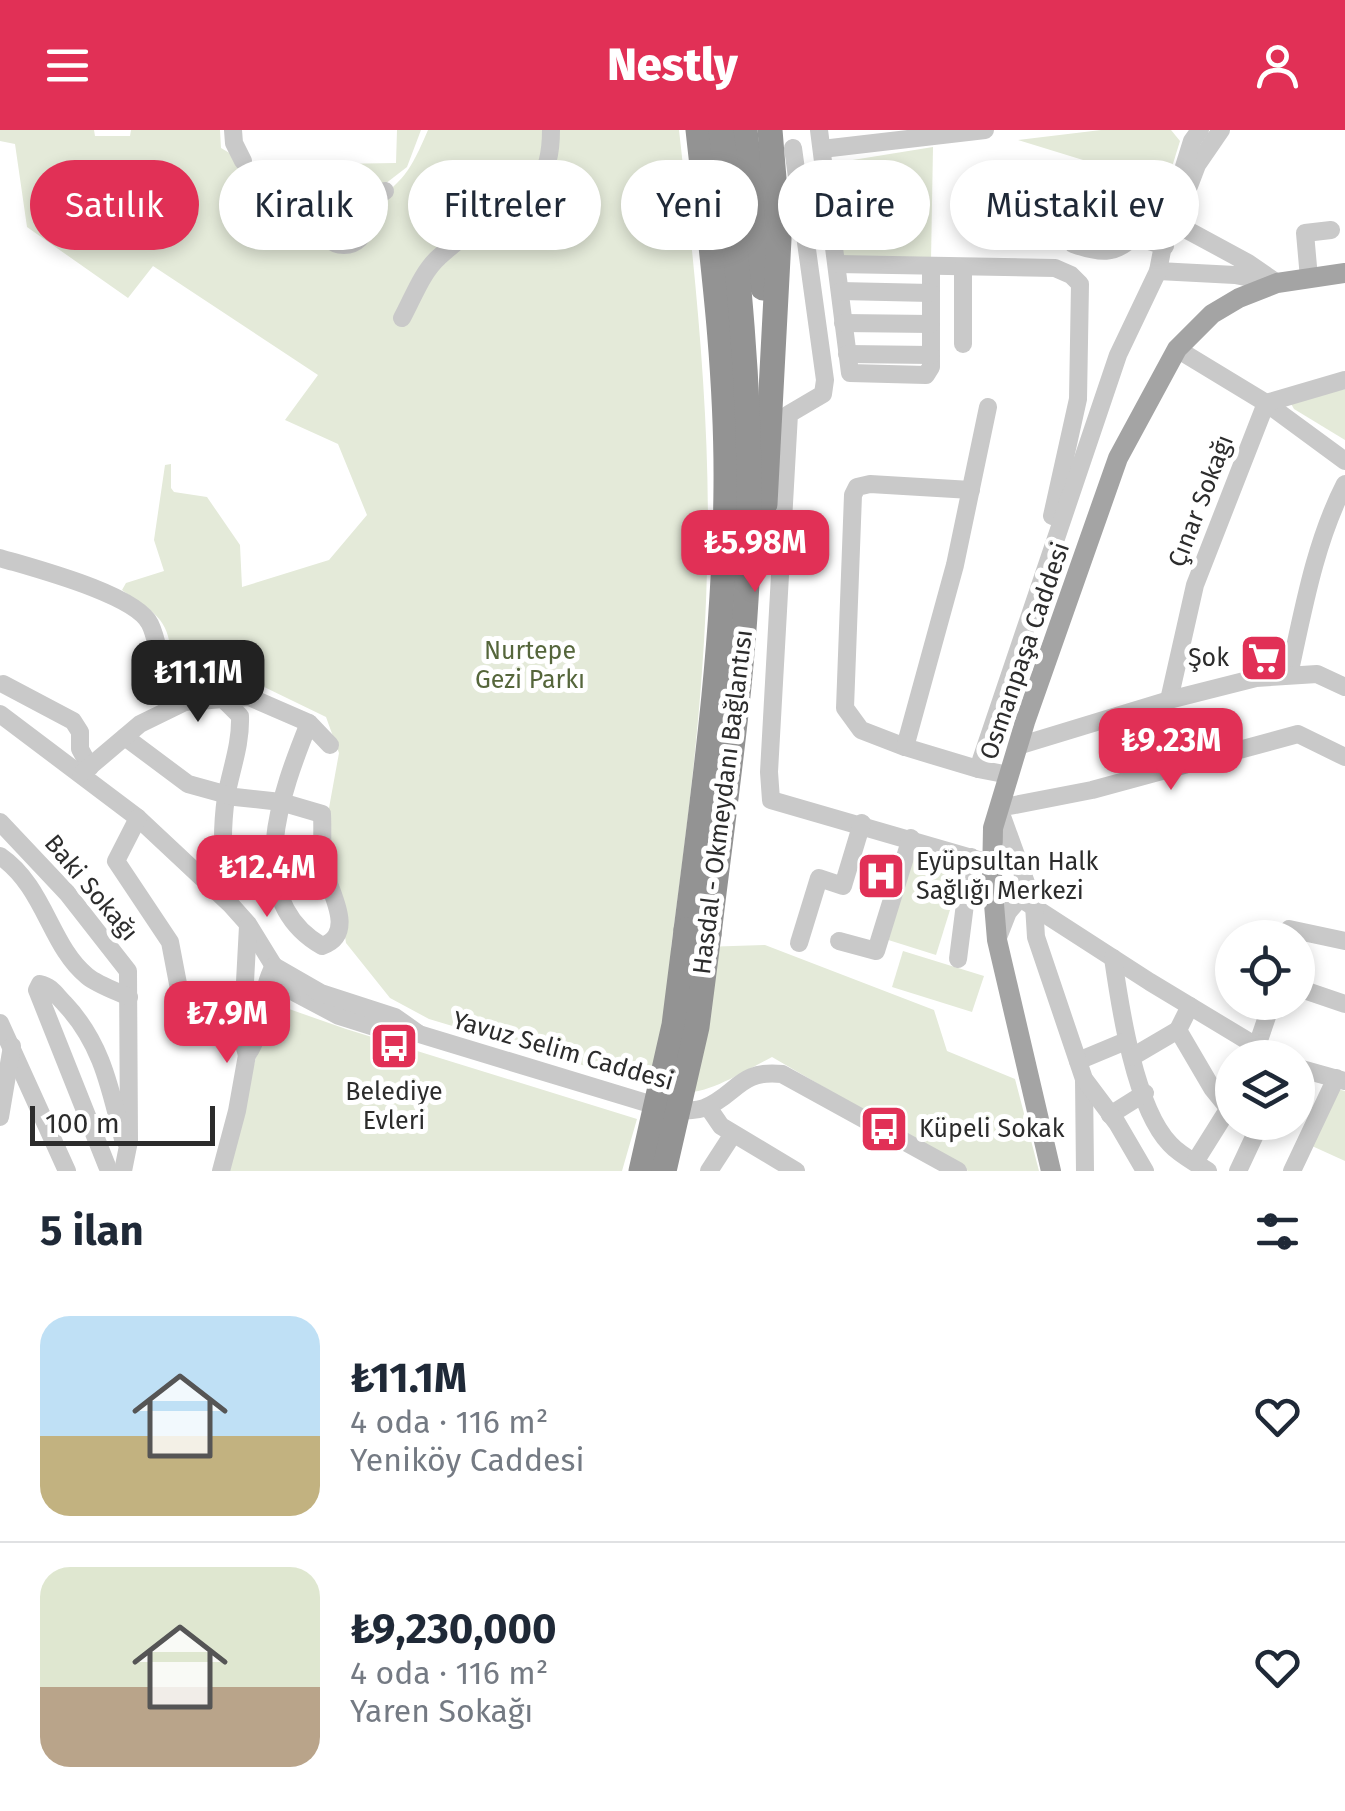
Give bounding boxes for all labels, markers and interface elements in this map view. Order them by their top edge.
icon: menu [40,38,95,93]
text: Nestly [607,38,738,92]
icon: person [1250,38,1305,93]
chip: Satılık [30,160,199,250]
chip: Kiralık [219,160,388,250]
chip: Filtreler [408,160,601,250]
chip: Yeni [621,160,758,250]
chip: Daire [778,160,930,250]
chip: Müstakil ev [950,160,1199,250]
street label: Çınar Sokağı [1162,431,1240,571]
pin: ₺5.98M [674,510,836,595]
text: ₺5.98M [703,523,807,561]
street label: Osmanpaşa Caddesi [974,538,1076,764]
street label: Hasdal - Okmeydanı Bağlantısı [687,628,759,976]
supermarket icon: Şok [1238,632,1290,684]
park label: Nurtepe Gezi Parkı [475,636,585,695]
pin: ₺11.1M [117,640,279,725]
place label: Şok [1188,643,1229,673]
text: ₺11.1M [153,653,243,691]
pin: ₺9.23M [1090,708,1252,793]
text: ₺9.23M [1121,721,1221,759]
street label: Baki Sokağı [38,829,144,947]
pin: ₺12.4M [186,835,348,920]
place label: Eyüpsultan Halk Sağlığı Merkezi [916,847,1099,906]
text: ₺12.4M [218,848,316,886]
hospital icon: Eyüpsultan Halk Sağlığı Merkezi [855,850,907,902]
map controls [1215,920,1315,1140]
button: locate [1215,920,1315,1020]
pin: ₺7.9M [157,981,297,1066]
text: ₺7.9M [186,994,268,1032]
street label: Yavuz Selim Caddesi [449,1005,677,1097]
bus stop icon: Belediye Evleri [368,1020,420,1072]
button: layers [1215,1040,1315,1140]
place label: Belediye Evleri [345,1077,443,1136]
scale bar [30,1101,215,1146]
bus stop icon: Küpeli Sokak [858,1103,910,1155]
text: 100 m [45,1107,120,1140]
place label: Küpeli Sokak [919,1114,1065,1144]
icon: filters [1250,1204,1305,1259]
text: 5 ilan [40,1206,144,1256]
text: ₺11.1M [350,1353,467,1403]
icon: home [120,1356,240,1476]
icon: heart [1250,1389,1305,1444]
text: 4 oda · 116 m² [350,1403,548,1441]
text: Yeniköy Caddesi [350,1441,585,1479]
text: ₺9,230,000 [350,1604,557,1654]
icon: home [120,1607,240,1727]
icon: heart [1250,1640,1305,1695]
text: 4 oda · 116 m² [350,1654,548,1692]
text: Yaren Sokağı [350,1692,533,1730]

